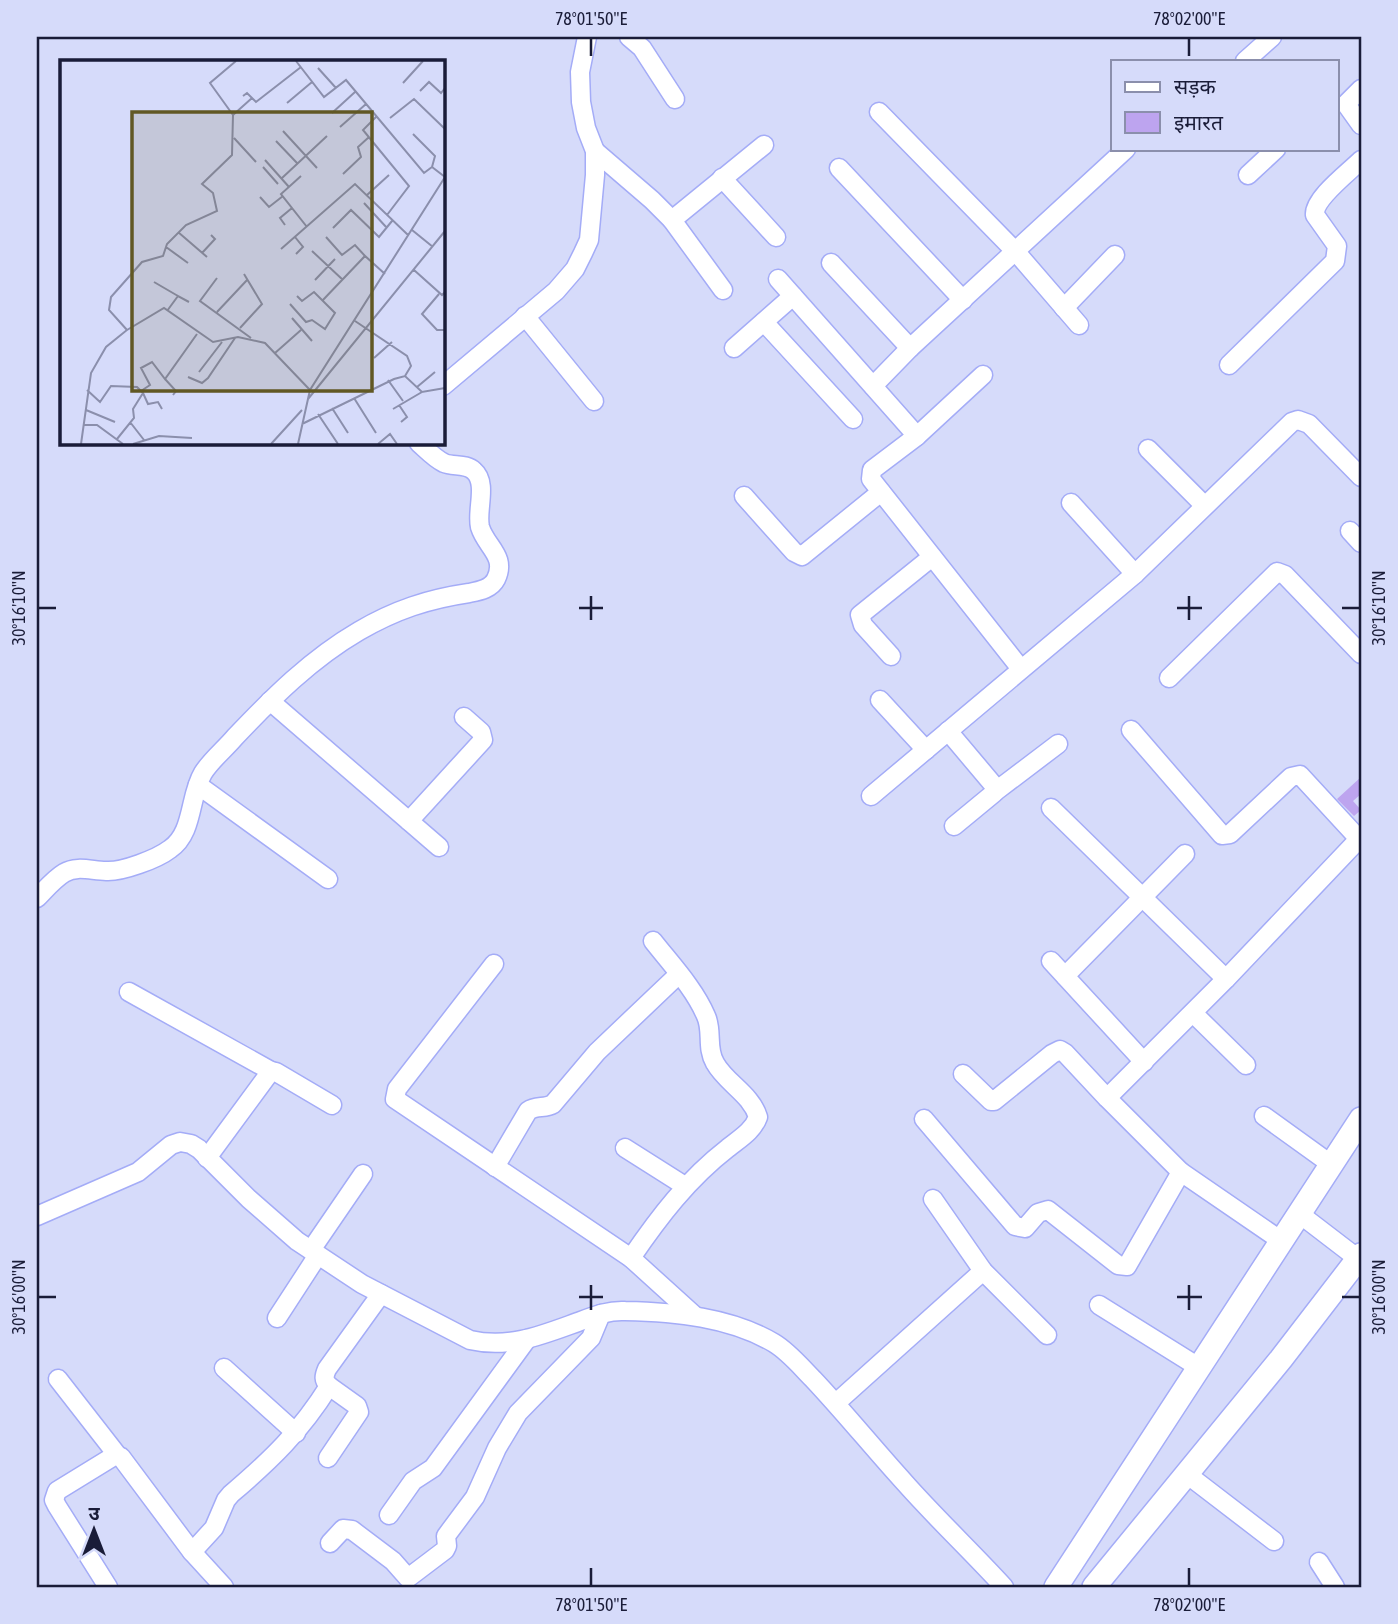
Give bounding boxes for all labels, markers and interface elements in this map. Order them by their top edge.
text: 78°01'50"E [555,8,627,29]
text: 78°02'00"E [1153,8,1225,29]
inset map [60,60,444,444]
legend [1111,60,1338,150]
text: सड़क [1174,74,1216,98]
text: इमारत [1174,110,1224,134]
text: 30°16'10"N [8,570,29,646]
text: 30°16'10"N [1368,570,1389,646]
text: 30°16'00"N [8,1259,29,1335]
text: 30°16'00"N [1368,1259,1389,1335]
north arrow [60,1494,130,1564]
text: उ [88,1502,100,1524]
text: 78°01'50"E [555,1594,627,1615]
text: 78°02'00"E [1153,1594,1225,1615]

